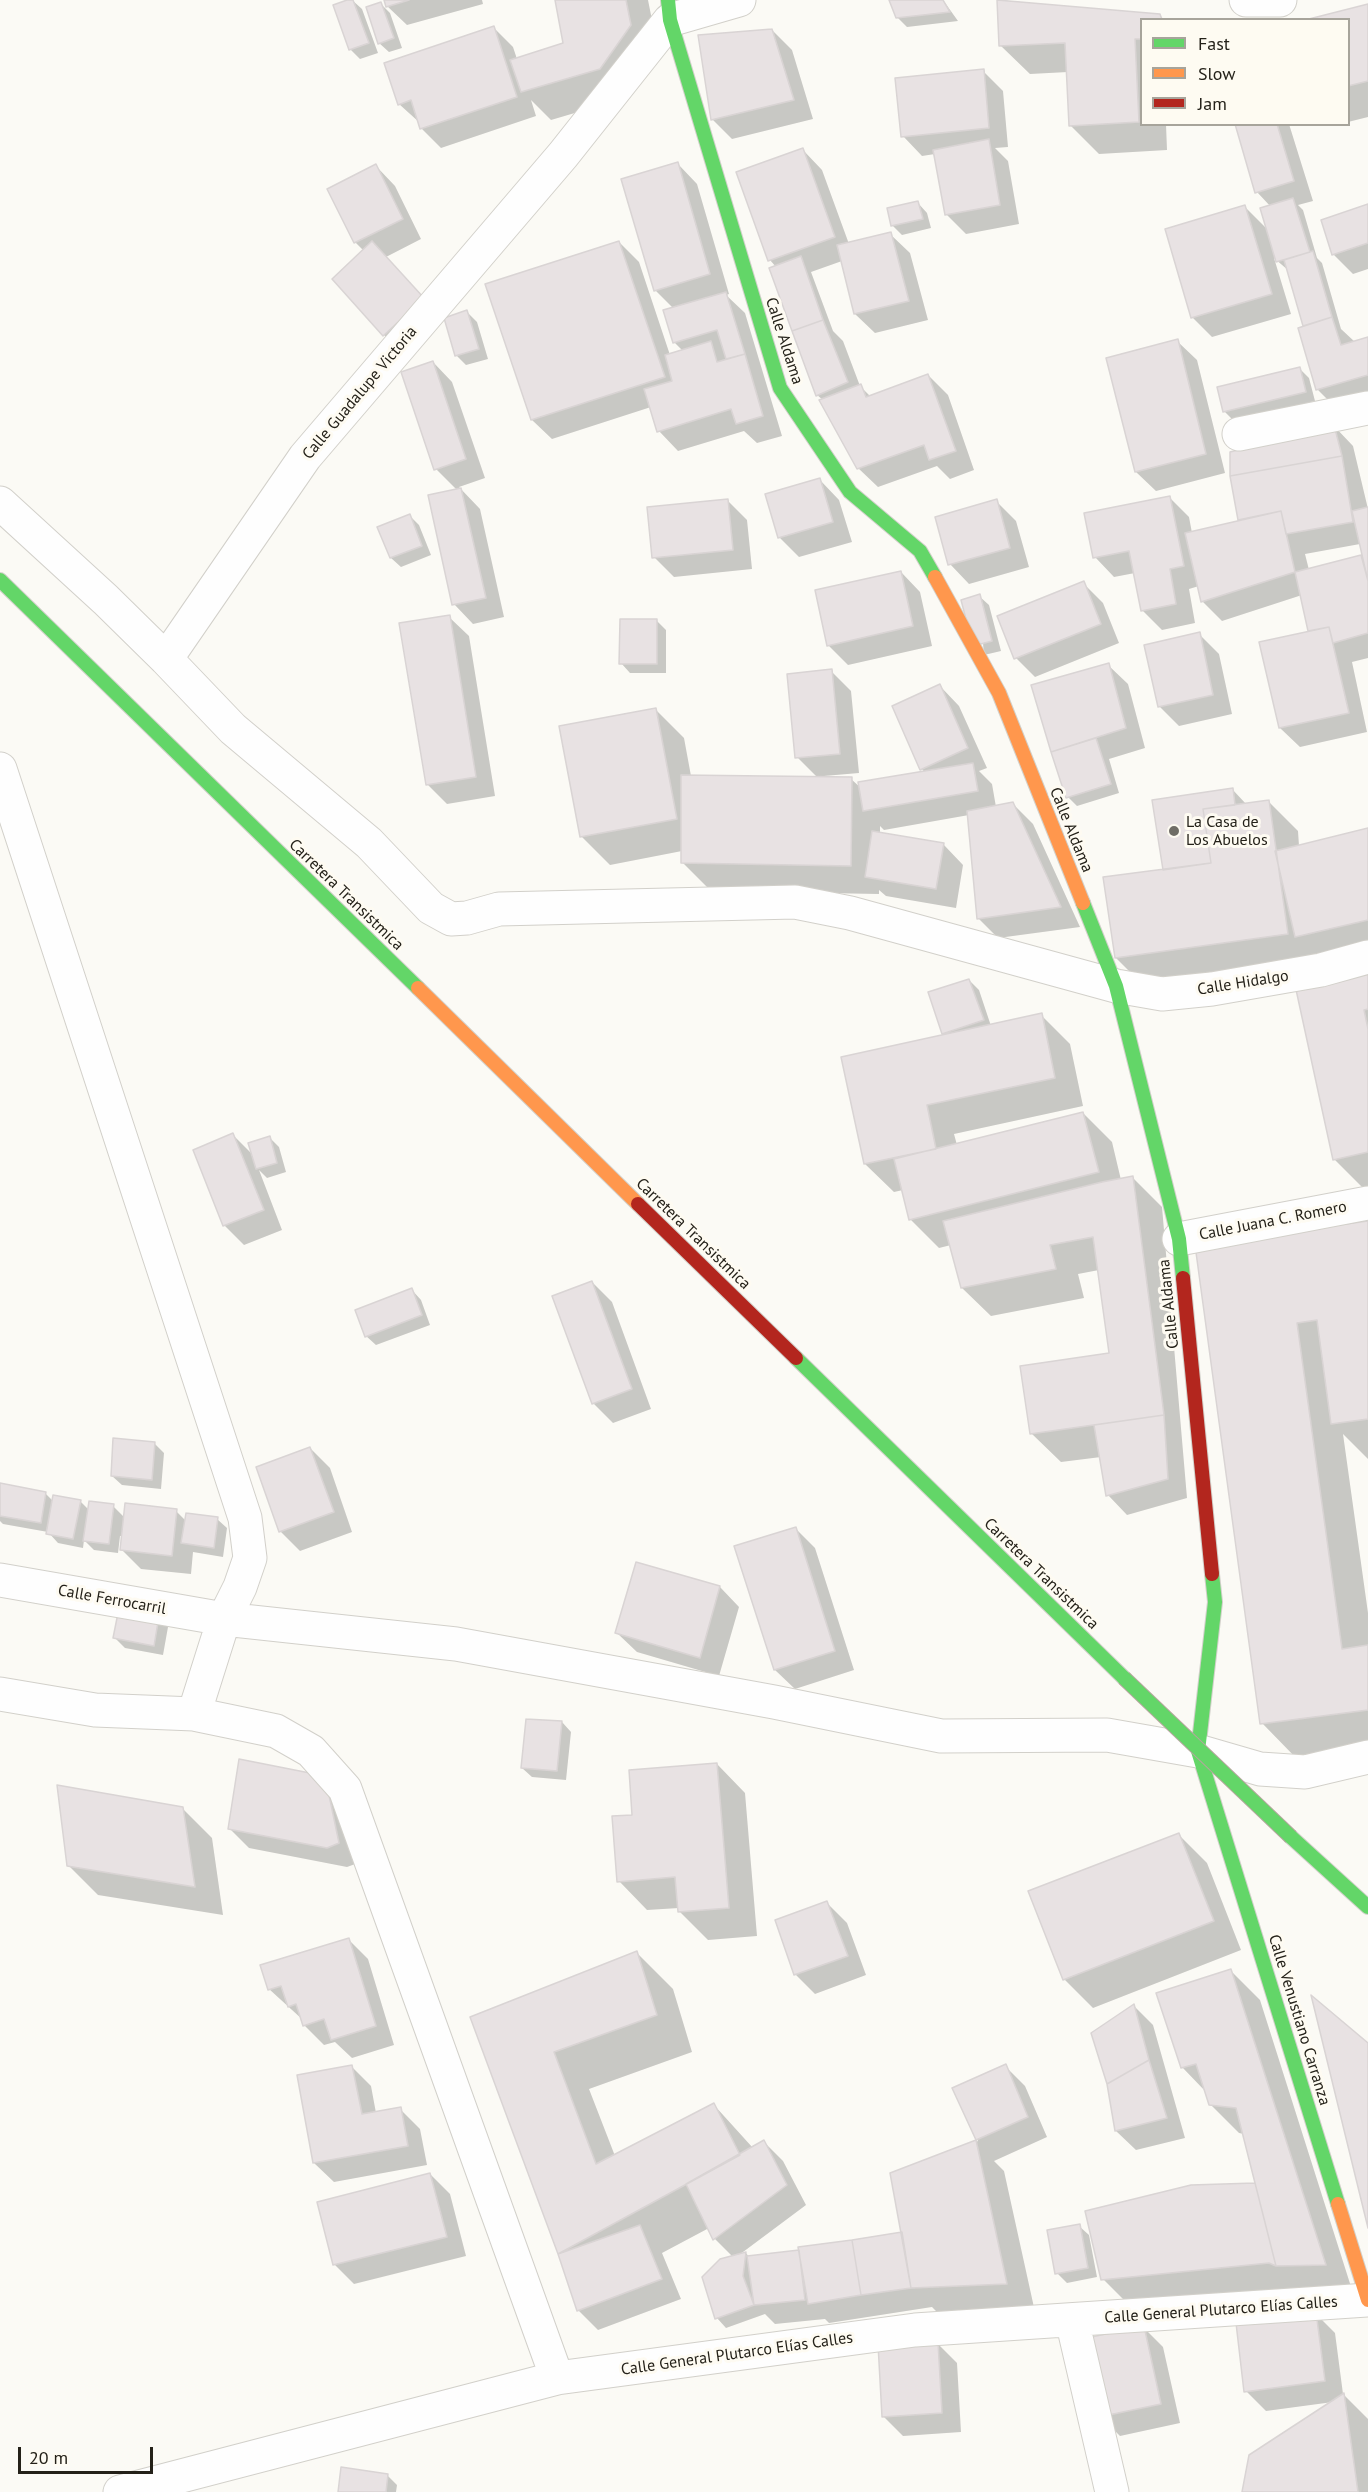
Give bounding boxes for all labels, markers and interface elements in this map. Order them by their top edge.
legend [1140,18,1350,126]
text: Fast [1198,32,1230,55]
text: Slow [1198,62,1236,85]
text: Jam [1198,92,1227,115]
street label: Calle Aldama [761,295,807,387]
street label: Calle Guadalupe Victoria [299,323,421,463]
street label: Calle Aldama [1045,785,1097,875]
place label: La Casa de Los Abuelos [1186,812,1268,850]
marker: La Casa de Los Abuelos [1167,824,1181,838]
street label: Carretera Transistmica [285,835,407,955]
street label: Calle Hidalgo [1196,966,1290,1000]
street label: Carretera Transistmica [632,1174,754,1294]
street label: Calle Juana C. Romero [1198,1197,1348,1245]
street label: Calle Aldama [1155,1258,1183,1350]
street label: Carretera Transistmica [980,1514,1102,1634]
street label: Calle Ferrocarril [56,1581,168,1619]
street label: Calle Venustiano Carranza [1264,1932,1334,2108]
street label: Calle General Plutarco Elías Calles [1104,2292,1338,2328]
street label: Calle General Plutarco Elías Calles [620,2328,854,2380]
scale bar [21,2435,156,2473]
text: 20 m [29,2446,68,2469]

